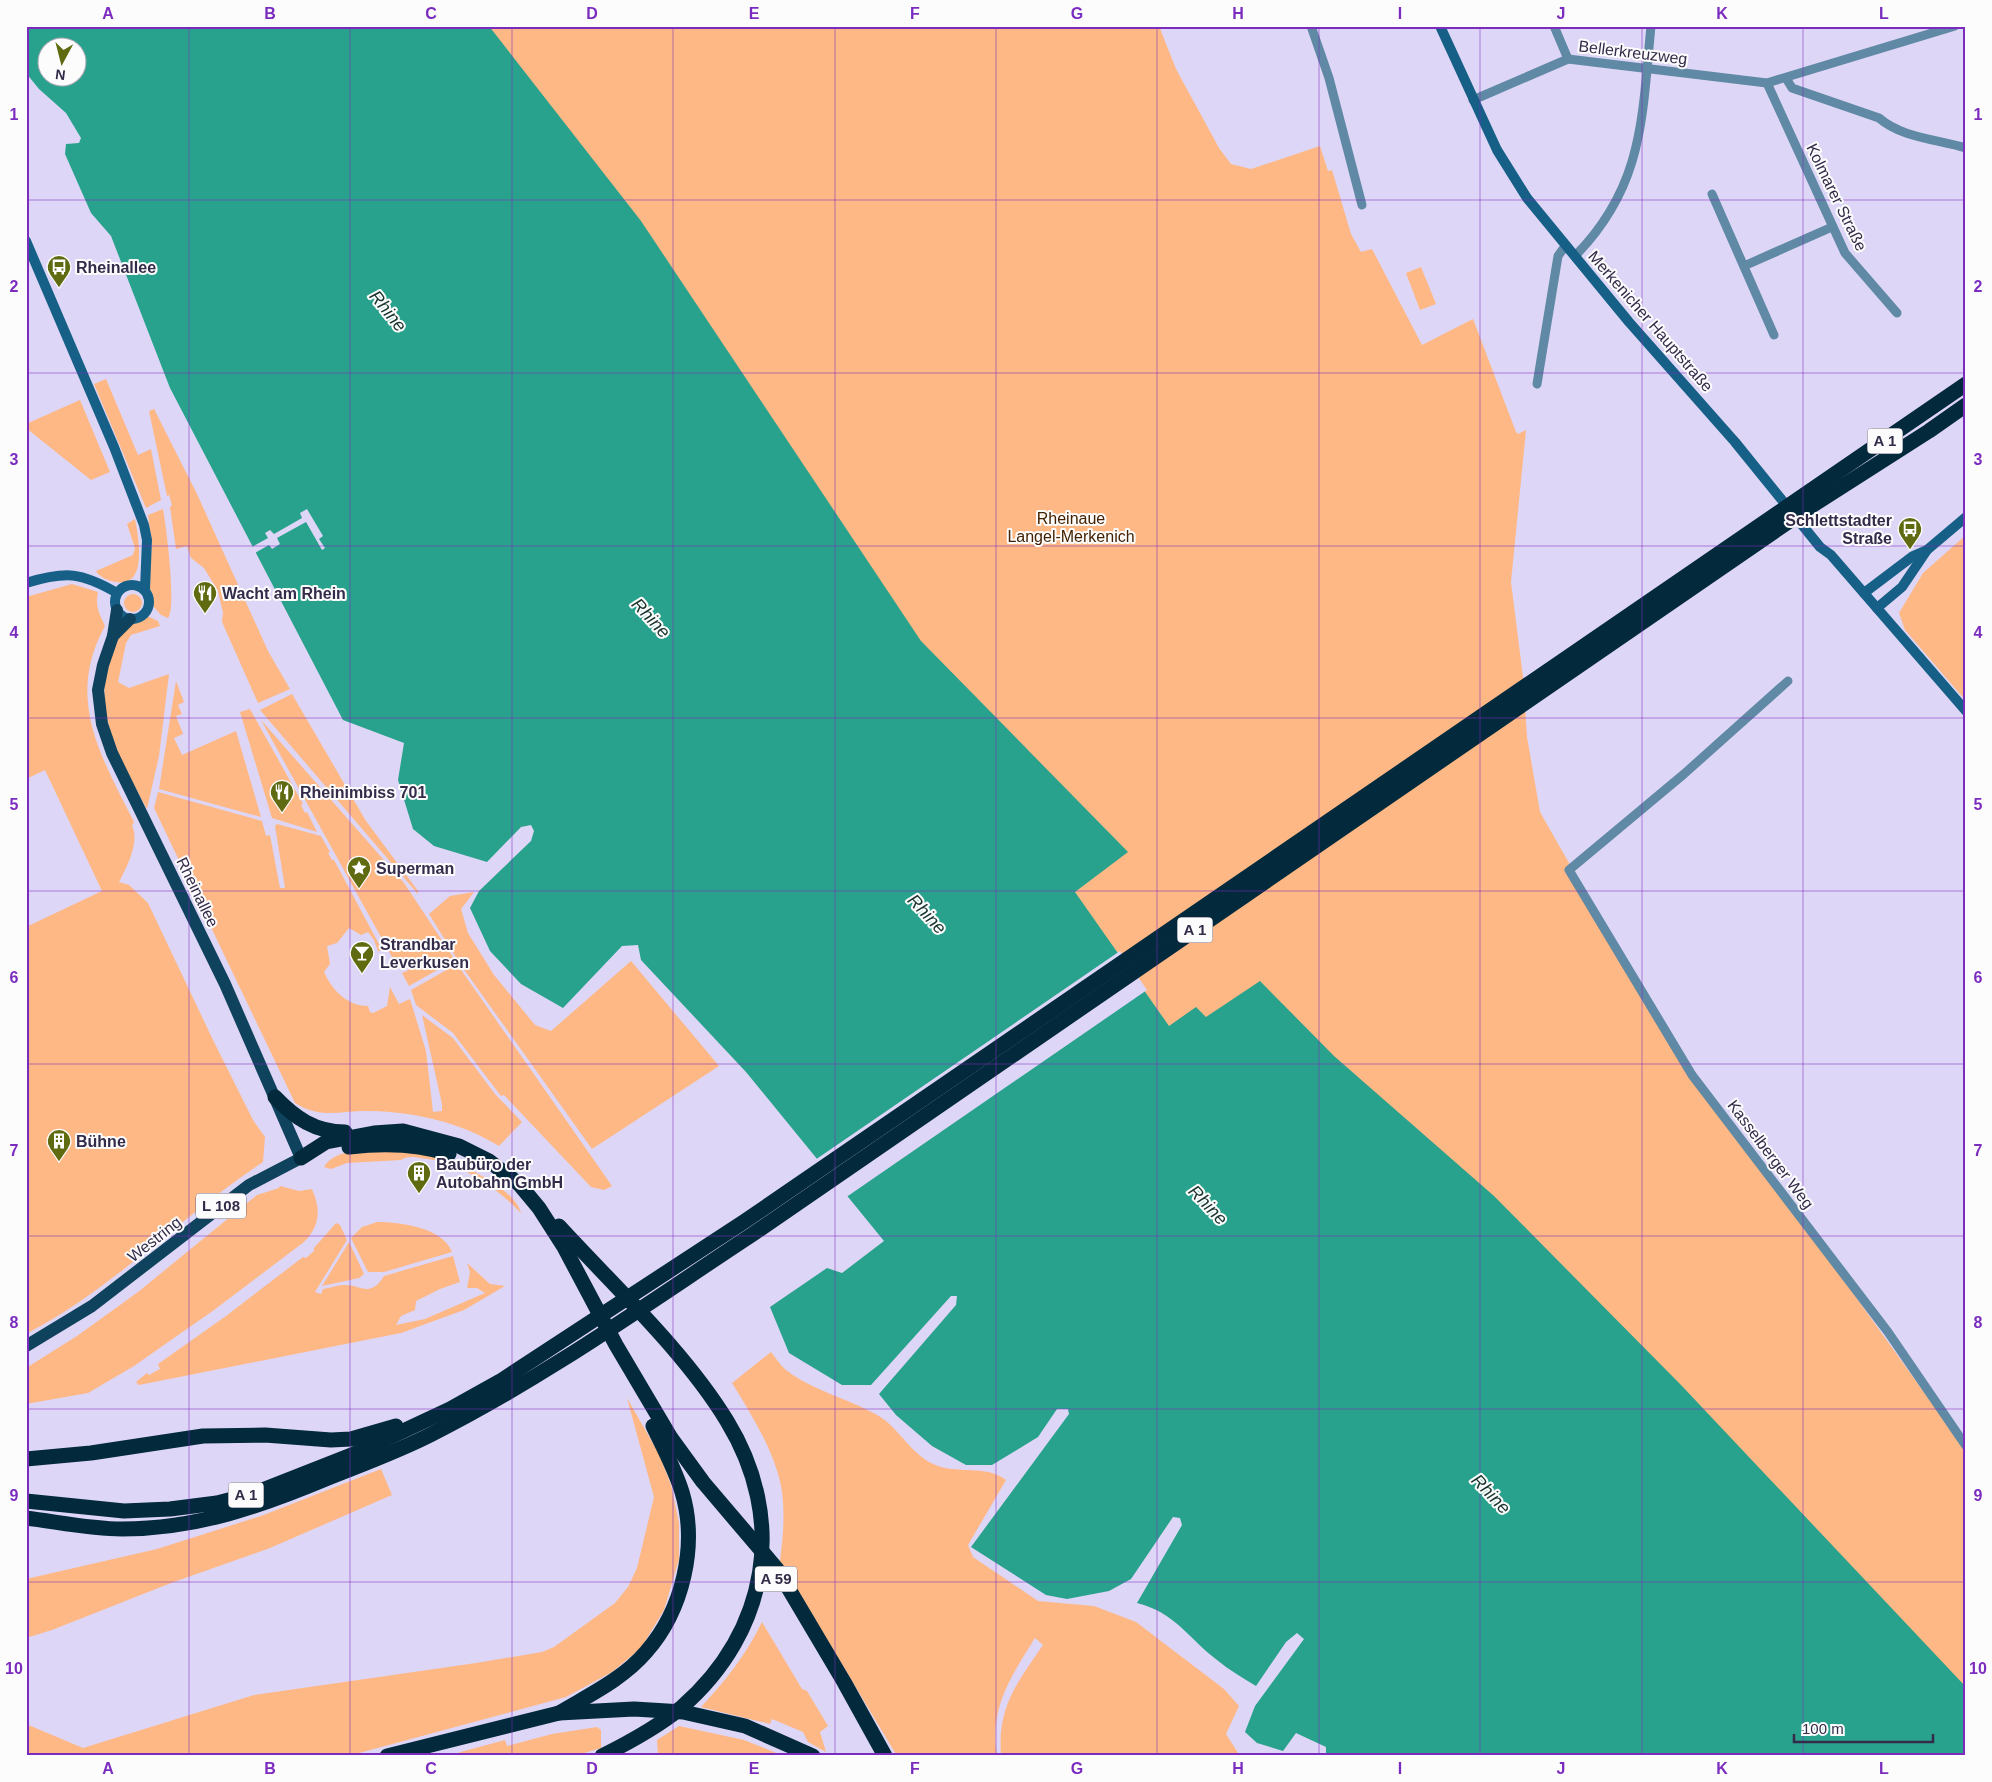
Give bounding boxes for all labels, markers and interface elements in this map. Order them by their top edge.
text: A [102,5,114,22]
text: B [264,5,276,22]
text: C [425,5,437,22]
text: D [586,5,598,22]
text: E [749,5,760,22]
text: F [910,5,920,22]
text: G [1071,5,1083,22]
text: H [1232,5,1244,22]
text: I [1398,5,1402,22]
text: J [1557,5,1565,22]
text: K [1716,5,1728,22]
text: L [1879,5,1889,22]
street label: Bellerkreuzweg [1578,37,1688,68]
north arrow [38,38,88,88]
text: N [54,66,66,83]
text: 1 [10,106,19,123]
text: 1 [1974,106,1983,123]
street label: Kolmarer Straße [1803,141,1870,254]
street label: Merkenicher Hauptstraße [1585,248,1716,395]
bus stop icon: Rheinallee [46,254,72,288]
place label: Rheinallee [76,259,156,276]
text: 2 [10,278,19,295]
text: 2 [1974,278,1983,295]
water label: Rhine [365,286,411,336]
road number: A 1 [1868,428,1902,454]
text: 3 [10,451,19,468]
text: 3 [1974,451,1983,468]
park label: Rheinaue Langel-Merkenich [1007,510,1135,545]
place label: Schlettstadter Straße [1785,512,1892,547]
bus stop icon: Schlettstadter Straße [1897,516,1923,550]
restaurant icon: Wacht am Rhein [192,580,218,614]
place label: Wacht am Rhein [222,585,346,602]
water label: Rhine [628,594,674,642]
text: 4 [10,624,19,641]
text: 4 [1974,624,1983,641]
restaurant icon: Rheinimbiss 701 [269,779,295,813]
place label: Rheinimbiss 701 [300,784,426,801]
text: 5 [10,796,19,813]
text: 5 [1974,796,1983,813]
street label: Rheinallee [173,855,222,930]
place icon: Superman [346,855,372,889]
place label: Superman [376,860,454,877]
water label: Rhine [904,890,950,938]
road number: A 1 [1178,918,1212,942]
place label: Strandbar Leverkusen [380,936,469,971]
bar icon: Strandbar Leverkusen [349,940,375,974]
text: 6 [10,969,19,986]
text: 6 [1974,969,1983,986]
street label: Kasselberger Weg [1724,1097,1817,1212]
building icon: Bühne [46,1128,72,1162]
place label: Bühne [76,1133,126,1150]
text: 7 [10,1142,19,1159]
text: 7 [1974,1142,1983,1159]
place label: Baubüro der Autobahn GmbH [436,1156,563,1191]
building icon: Baubüro der Autobahn GmbH [406,1160,432,1194]
water label: Rhine [1184,1181,1232,1229]
road number: L 108 [196,1194,246,1218]
street label: Westring [124,1213,184,1265]
text: 8 [10,1314,19,1331]
text: 8 [1974,1314,1983,1331]
water label: Rhine [1467,1470,1515,1518]
road number: A 1 [228,1482,264,1508]
text: 9 [10,1487,19,1504]
text: 9 [1974,1487,1983,1504]
road number: A 59 [755,1566,797,1592]
text: 10 [5,1660,23,1677]
text: 10 [1969,1660,1987,1677]
scale bar [1794,1712,1933,1744]
text: 100 m [1802,1720,1844,1737]
text: A [102,1760,114,1777]
text: B [264,1760,276,1777]
text: C [425,1760,437,1777]
text: D [586,1760,598,1777]
text: E [749,1760,760,1777]
text: F [910,1760,920,1777]
text: G [1071,1760,1083,1777]
text: H [1232,1760,1244,1777]
text: I [1398,1760,1402,1777]
text: J [1557,1760,1565,1777]
text: K [1716,1760,1728,1777]
text: L [1879,1760,1889,1777]

